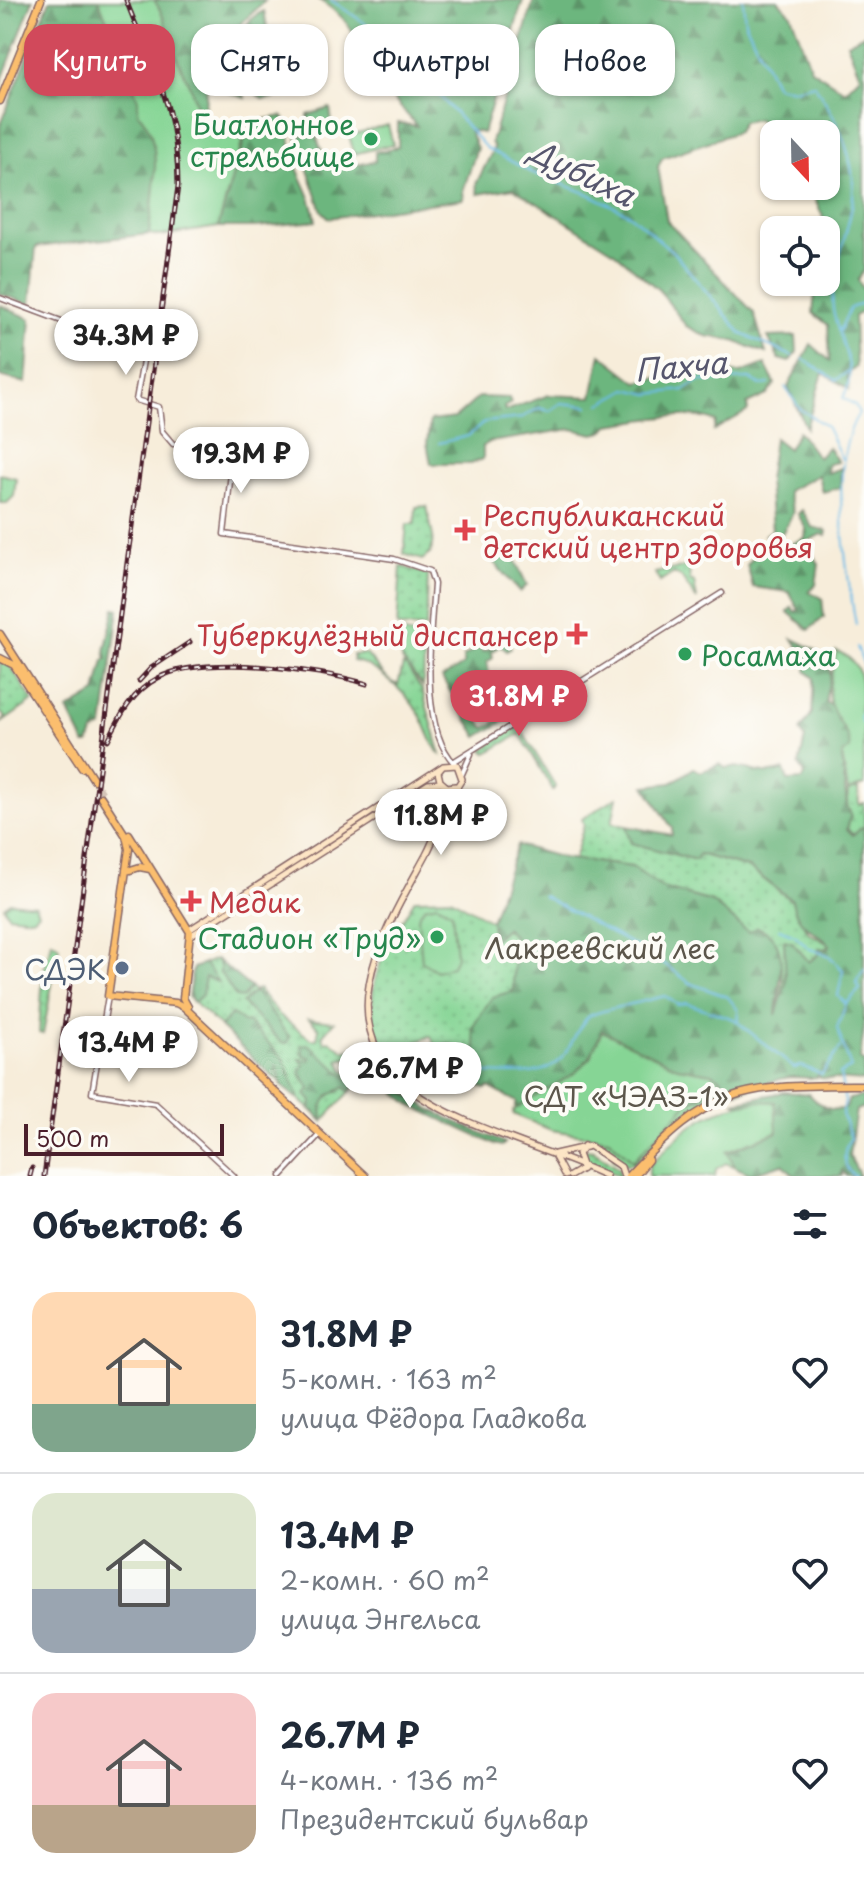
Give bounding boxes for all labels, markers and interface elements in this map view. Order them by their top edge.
chip: Купить [24,24,175,96]
chip: Снять [191,24,328,96]
chip: Фильтры [344,24,519,96]
chip: Новое [535,24,675,96]
place label: Биатлонное стрельбище [190,102,355,177]
north arrow [760,120,840,200]
map controls [760,120,840,296]
water label: Дубиха [520,126,644,217]
marker: Биатлонное стрельбище [362,130,380,148]
button: locate [760,216,840,296]
pin: 34.3M ₽ [52,309,200,377]
text: 34.3M ₽ [72,315,180,354]
water label: Пахча [633,338,730,391]
pin: 19.3M ₽ [167,427,315,495]
text: 19.3M ₽ [191,433,291,472]
place label: Республиканский детский центр здоровья [483,493,813,568]
marker: Республиканский детский центр здоровья [454,519,476,541]
place label: Туберкулёзный диспансер [197,613,559,656]
marker: Туберкулёзный диспансер [566,623,588,645]
place label: Росамаха [701,633,836,676]
marker: Росамаха [676,645,694,663]
pin: 31.8M ₽ [445,670,593,738]
text: 31.8M ₽ [468,676,570,715]
pin: 11.8M ₽ [367,789,515,857]
text: 11.8M ₽ [393,795,489,834]
place label: Медик [209,880,301,923]
marker: Медик [180,890,202,912]
place label: Стадион «Труд» [197,916,421,959]
park label: Лакреевский лес [485,926,715,969]
marker: Стадион «Труд» [428,928,446,946]
place label: СДЭК [24,947,106,990]
marker: СДЭК [113,959,131,977]
pin: 13.4M ₽ [55,1016,203,1084]
text: 13.4M ₽ [78,1022,180,1061]
pin: 26.7M ₽ [336,1042,484,1110]
text: 26.7M ₽ [357,1048,463,1087]
park label: СДТ «ЧЭАЗ-1» [524,1074,728,1117]
scale bar [24,1120,224,1156]
text: 500 m [36,1121,109,1154]
text: Объектов: 6 [32,1198,243,1250]
icon: filters [788,1202,832,1246]
text: 31.8M ₽ [280,1307,412,1359]
icon: home [96,1324,192,1420]
icon: heart [788,1350,832,1394]
text: 5-комн. · 163 m² [280,1359,497,1398]
text: улица Фёдора Гладкова [280,1398,586,1437]
text: 13.4M ₽ [280,1508,414,1560]
icon: home [96,1525,192,1621]
icon: heart [788,1551,832,1595]
text: 2-комн. · 60 m² [280,1560,490,1599]
text: улица Энгельса [280,1599,480,1638]
text: 26.7M ₽ [280,1708,420,1760]
icon: home [96,1725,192,1821]
icon: heart [788,1751,832,1795]
text: 4-комн. · 136 m² [280,1760,498,1799]
text: Президентский бульвар [280,1799,589,1838]

